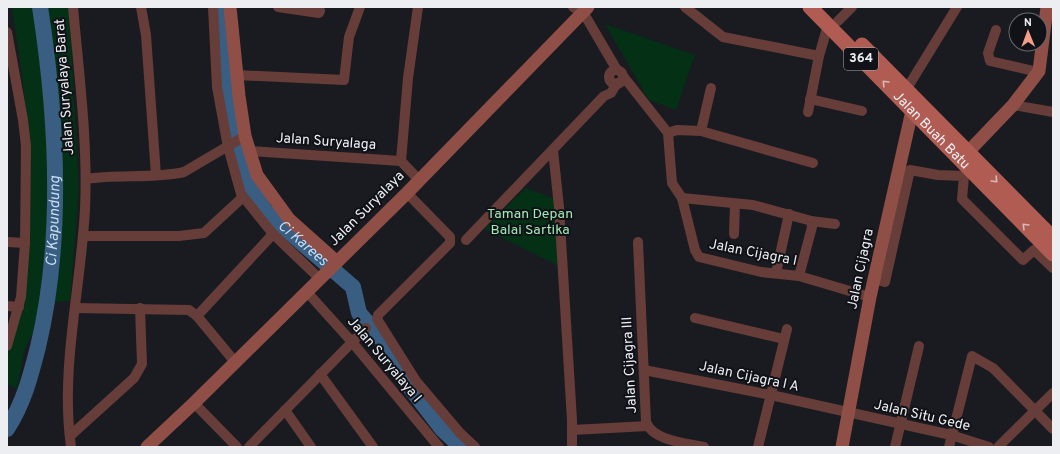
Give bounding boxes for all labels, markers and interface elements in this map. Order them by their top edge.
north arrow [1008,12,1048,52]
text: N [1024,16,1032,30]
street label: Jalan Suryalaya Barat [52,18,78,156]
road number: 364 [844,48,878,70]
one-way arrow [882,80,890,88]
street label: Jalan Buah Batu [889,88,973,173]
street label: Jalan Suryalaga [275,130,377,154]
street label: Jalan Suryalaya [326,168,408,250]
water label: Ci Kapundung [42,175,65,268]
one-way arrow [990,175,998,183]
park label: Taman Depan Balai Sartika [487,206,573,239]
water label: Ci Karees [273,216,332,271]
one-way arrow [1022,223,1030,231]
street label: Jalan Cijagra [844,227,878,311]
street label: Jalan Cijagra I [708,236,798,270]
street label: Jalan Suryalaya I [343,314,425,406]
street label: Jalan Cijagra III [619,316,641,414]
street label: Jalan Cijagra I A [698,358,800,396]
street label: Jalan Situ Gede [872,397,972,435]

